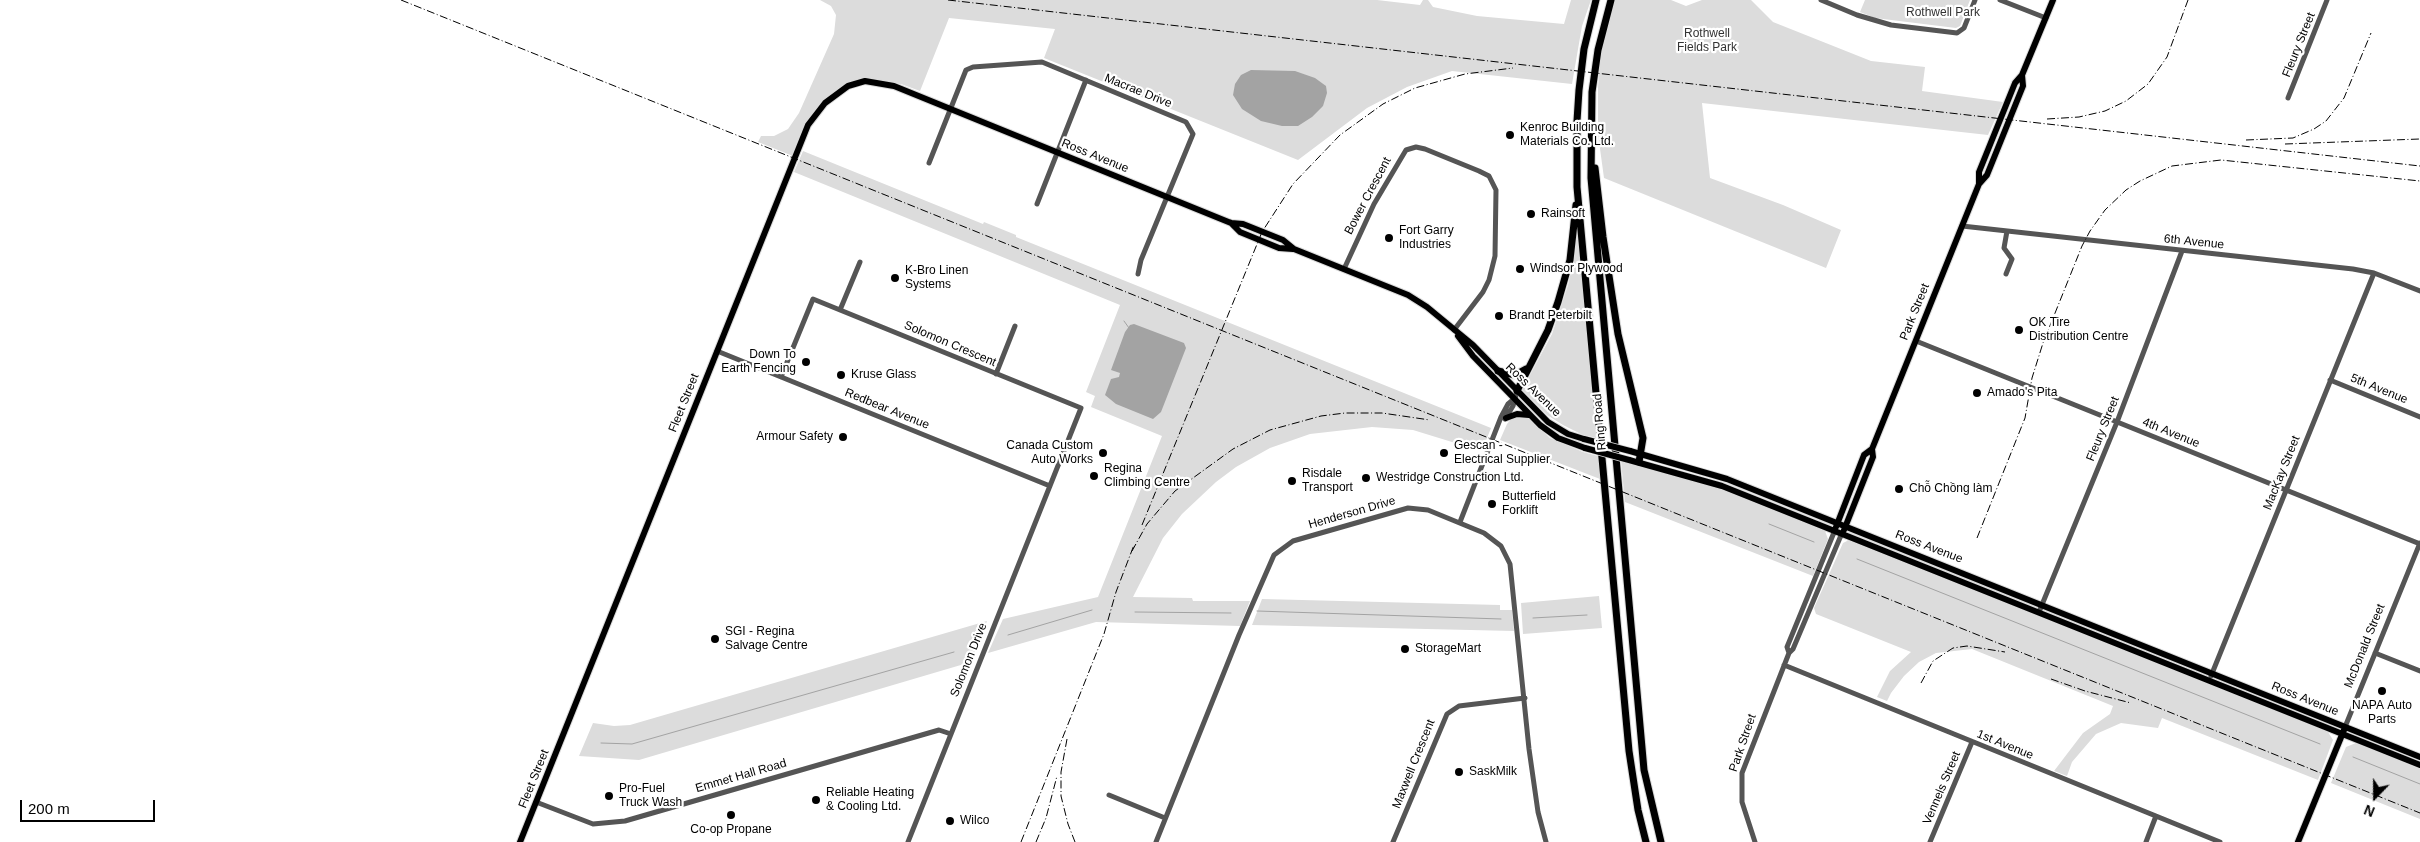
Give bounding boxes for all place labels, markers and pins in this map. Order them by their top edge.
place label: Kenroc Building Materials Co. Ltd. [1520,121,1614,149]
marker: Kenroc Building Materials Co. Ltd. [1504,129,1516,141]
place label: Rainsoft [1541,207,1585,221]
marker: Rainsoft [1525,208,1537,220]
place label: Fort Garry Industries [1399,224,1454,252]
marker: Fort Garry Industries [1383,232,1395,244]
place label: Windsor Plywood [1530,262,1623,276]
marker: Windsor Plywood [1514,263,1526,275]
place label: K-Bro Linen Systems [905,264,968,292]
marker: K-Bro Linen Systems [889,272,901,284]
place label: Brandt Peterbilt [1509,309,1592,323]
marker: Brandt Peterbilt [1493,310,1505,322]
place label: OK Tire Distribution Centre [2029,316,2128,344]
marker: OK Tire Distribution Centre [2013,324,2025,336]
place label: Down To Earth Fencing [721,348,796,376]
marker: Down To Earth Fencing [800,356,812,368]
place label: Kruse Glass [851,368,916,382]
marker: Kruse Glass [835,369,847,381]
place label: Amado's Pita [1987,386,2057,400]
marker: Amado's Pita [1971,387,1983,399]
place label: Armour Safety [756,430,833,444]
marker: Armour Safety [837,431,849,443]
place label: Canada Custom Auto Works [1006,439,1093,467]
place label: Gescan - Electrical Supplier [1454,439,1550,467]
marker: Canada Custom Auto Works [1097,447,1109,459]
marker: Gescan - Electrical Supplier [1438,447,1450,459]
place label: Regina Climbing Centre [1104,462,1190,490]
place label: Risdale Transport [1302,467,1353,495]
marker: Regina Climbing Centre [1088,470,1100,482]
place label: Westridge Construction Ltd. [1376,471,1524,485]
marker: Westridge Construction Ltd. [1360,472,1372,484]
marker: Risdale Transport [1286,475,1298,487]
place label: Chỗ Chồng làm [1909,482,1992,496]
marker: Chỗ Chồng làm [1893,483,1905,495]
place label: Butterfield Forklift [1502,490,1556,518]
marker: Butterfield Forklift [1486,498,1498,510]
place label: SGI - Regina Salvage Centre [725,625,808,653]
marker: SGI - Regina Salvage Centre [709,633,721,645]
place label: StorageMart [1415,642,1481,656]
marker: StorageMart [1399,643,1411,655]
marker: NAPA Auto Parts [2376,685,2388,697]
place label: NAPA Auto Parts [2352,699,2412,727]
place label: SaskMilk [1469,765,1517,779]
marker: SaskMilk [1453,766,1465,778]
place label: Pro-Fuel Truck Wash [619,782,682,810]
place label: Reliable Heating & Cooling Ltd. [826,786,914,814]
marker: Pro-Fuel Truck Wash [603,790,615,802]
marker: Reliable Heating & Cooling Ltd. [810,794,822,806]
marker: Co-op Propane [725,809,737,821]
place label: Wilco [960,814,989,828]
marker: Wilco [944,815,956,827]
place label: Co-op Propane [690,823,772,837]

